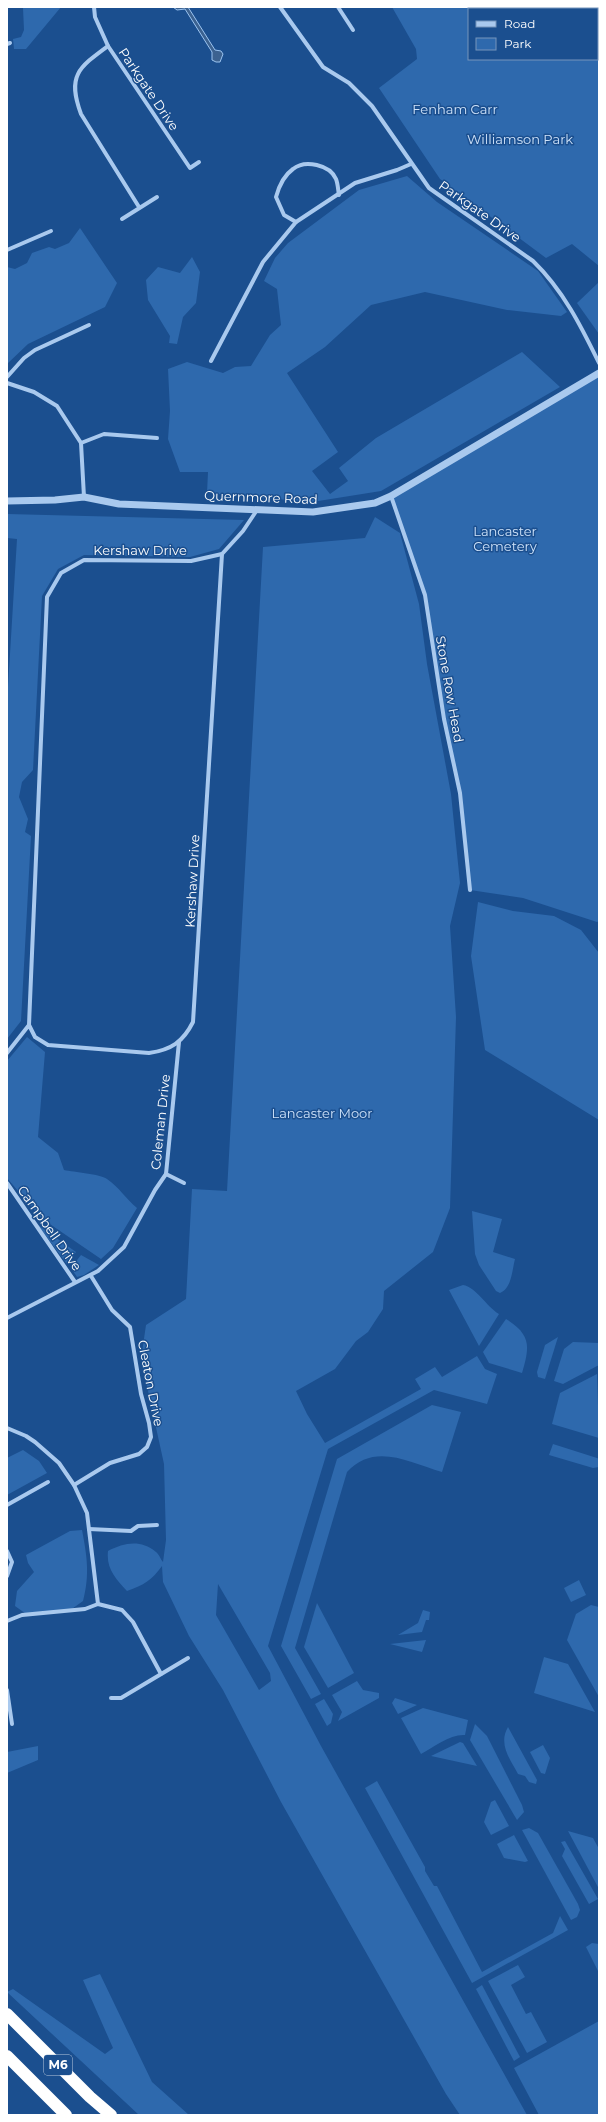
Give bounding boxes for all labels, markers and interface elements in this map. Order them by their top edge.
legend [468,8,598,60]
text: Road [504,16,535,31]
text: Park [504,36,532,51]
street label: Parkgate Drive [115,45,183,134]
park label: Fenham Carr [412,101,498,117]
park label: Williamson Park [467,131,573,147]
street label: Parkgate Drive [436,177,524,245]
street label: Quernmore Road [204,487,318,507]
park label: Lancaster Cemetery [473,523,538,554]
street label: Kershaw Drive [93,542,187,558]
street label: Stone Row Head [433,634,467,744]
street label: Kershaw Drive [182,834,202,928]
street label: Coleman Drive [147,1073,173,1171]
park label: Lancaster Moor [272,1105,372,1121]
street label: Campbell Drive [15,1182,85,1274]
street label: Cleaton Drive [135,1339,167,1428]
road number: M6 [44,2055,72,2075]

